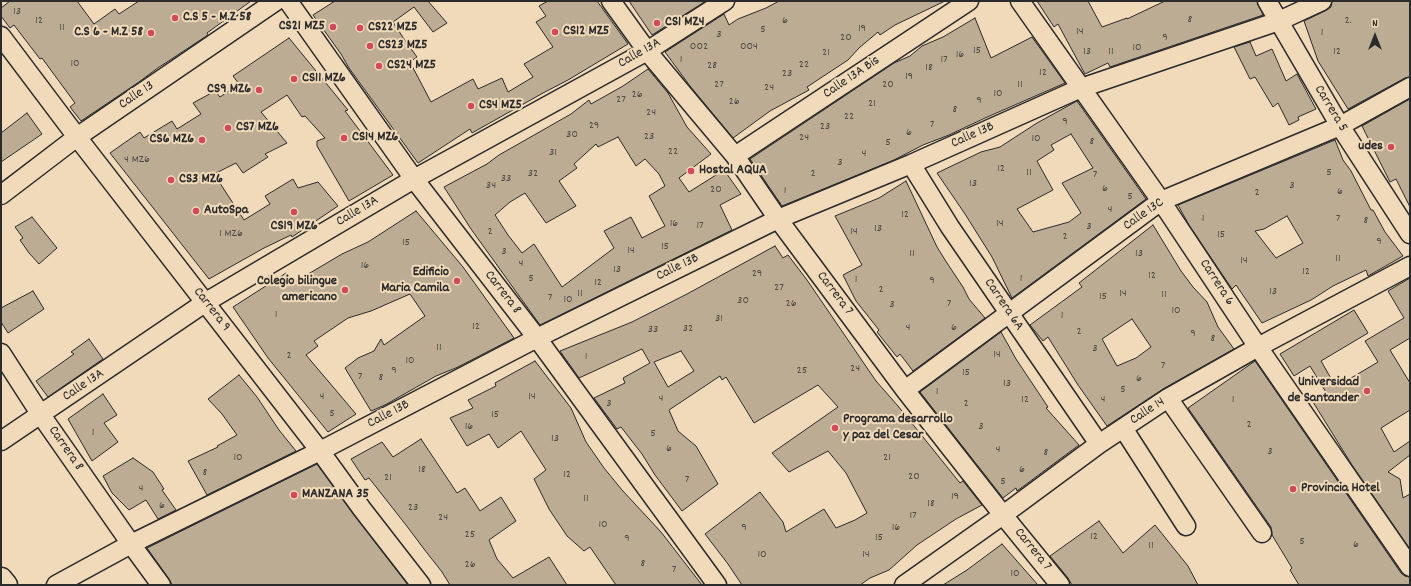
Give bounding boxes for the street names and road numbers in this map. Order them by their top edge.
street label: Calle 13A [616,35,664,73]
street label: Calle 13A Bis [820,53,884,103]
street label: Calle 13 [116,78,158,114]
street label: Carrera 5 [1310,83,1350,135]
street label: Calle 13B [949,119,997,153]
street label: Calle 13A [334,193,382,231]
street label: Calle 13C [1120,195,1168,235]
street label: Calle 13B [654,250,702,286]
street label: Carrera 6 [1195,257,1237,309]
street label: Carrera 8 [480,268,524,318]
street label: Carrera 7 [812,269,856,319]
street label: Carrera 6A [979,276,1027,334]
street label: Carrera 9 [189,285,233,335]
street label: Calle 13A [60,366,108,406]
street label: Calle 14 [1127,395,1169,429]
street label: Calle 13B [365,397,413,433]
street label: Carrera 8 [44,423,86,475]
street label: Carrera 7 [1010,525,1054,575]

